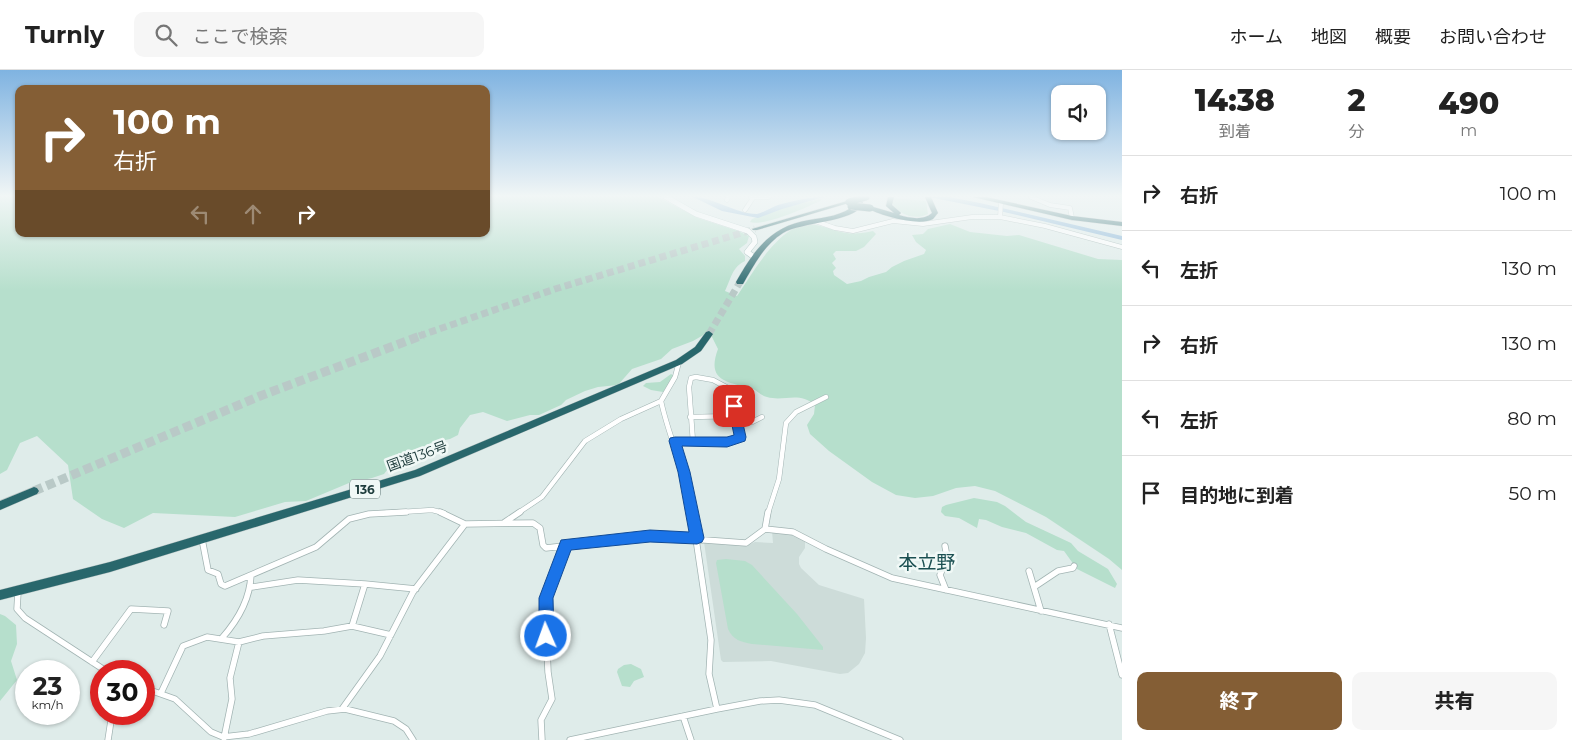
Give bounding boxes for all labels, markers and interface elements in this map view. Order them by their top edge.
search box [134,12,484,57]
text: Turnly [25,20,104,49]
icon: search [152,21,180,49]
text: ここで検索 [192,25,287,48]
text: ホーム [1230,26,1283,48]
text: 地図 [1311,26,1347,48]
text: 概要 [1375,26,1411,48]
text: お問い合わせ [1439,26,1547,48]
text: 14:38 [1195,82,1275,119]
text: 2 [1348,82,1366,119]
map controls [1051,85,1106,140]
button: sound [1051,85,1106,140]
text: 490 [1438,85,1499,122]
text: 100 m [113,100,221,143]
icon: right [30,105,95,170]
text: m [1460,121,1477,140]
text: 到着 [1219,122,1251,141]
text: 分 [1349,122,1365,141]
text: 右折 [113,148,157,175]
icon: right [1137,179,1165,207]
text: 100 m [1500,182,1557,205]
text: 右折 [1180,184,1218,207]
icon: left [186,200,214,228]
icon: ahead [239,200,267,228]
icon: right [292,200,320,228]
icon: left [1137,254,1165,282]
text: 130 m [1502,257,1557,280]
text: 左折 [1180,259,1218,282]
icon: right [1137,329,1165,357]
text: 130 m [1502,332,1557,355]
text: 右折 [1180,334,1218,357]
pin [713,385,755,427]
icon: arrive [720,392,748,420]
icon: left [1137,404,1165,432]
text: 80 m [1507,407,1557,430]
text: 左折 [1180,409,1218,432]
street label: 国道136号 [384,437,450,475]
road number: 136 [350,479,380,498]
icon: arrive [1137,479,1165,507]
text: 50 m [1509,482,1557,505]
text: 目的地に到着 [1180,484,1294,507]
district label: 本立野 [898,551,956,574]
position arrow [519,609,571,661]
speed limit sign: 30 [90,660,155,725]
text: 23 [33,671,62,701]
button: 終了 [1137,672,1342,730]
button: 共有 [1352,672,1557,730]
text: km/h [31,697,64,712]

